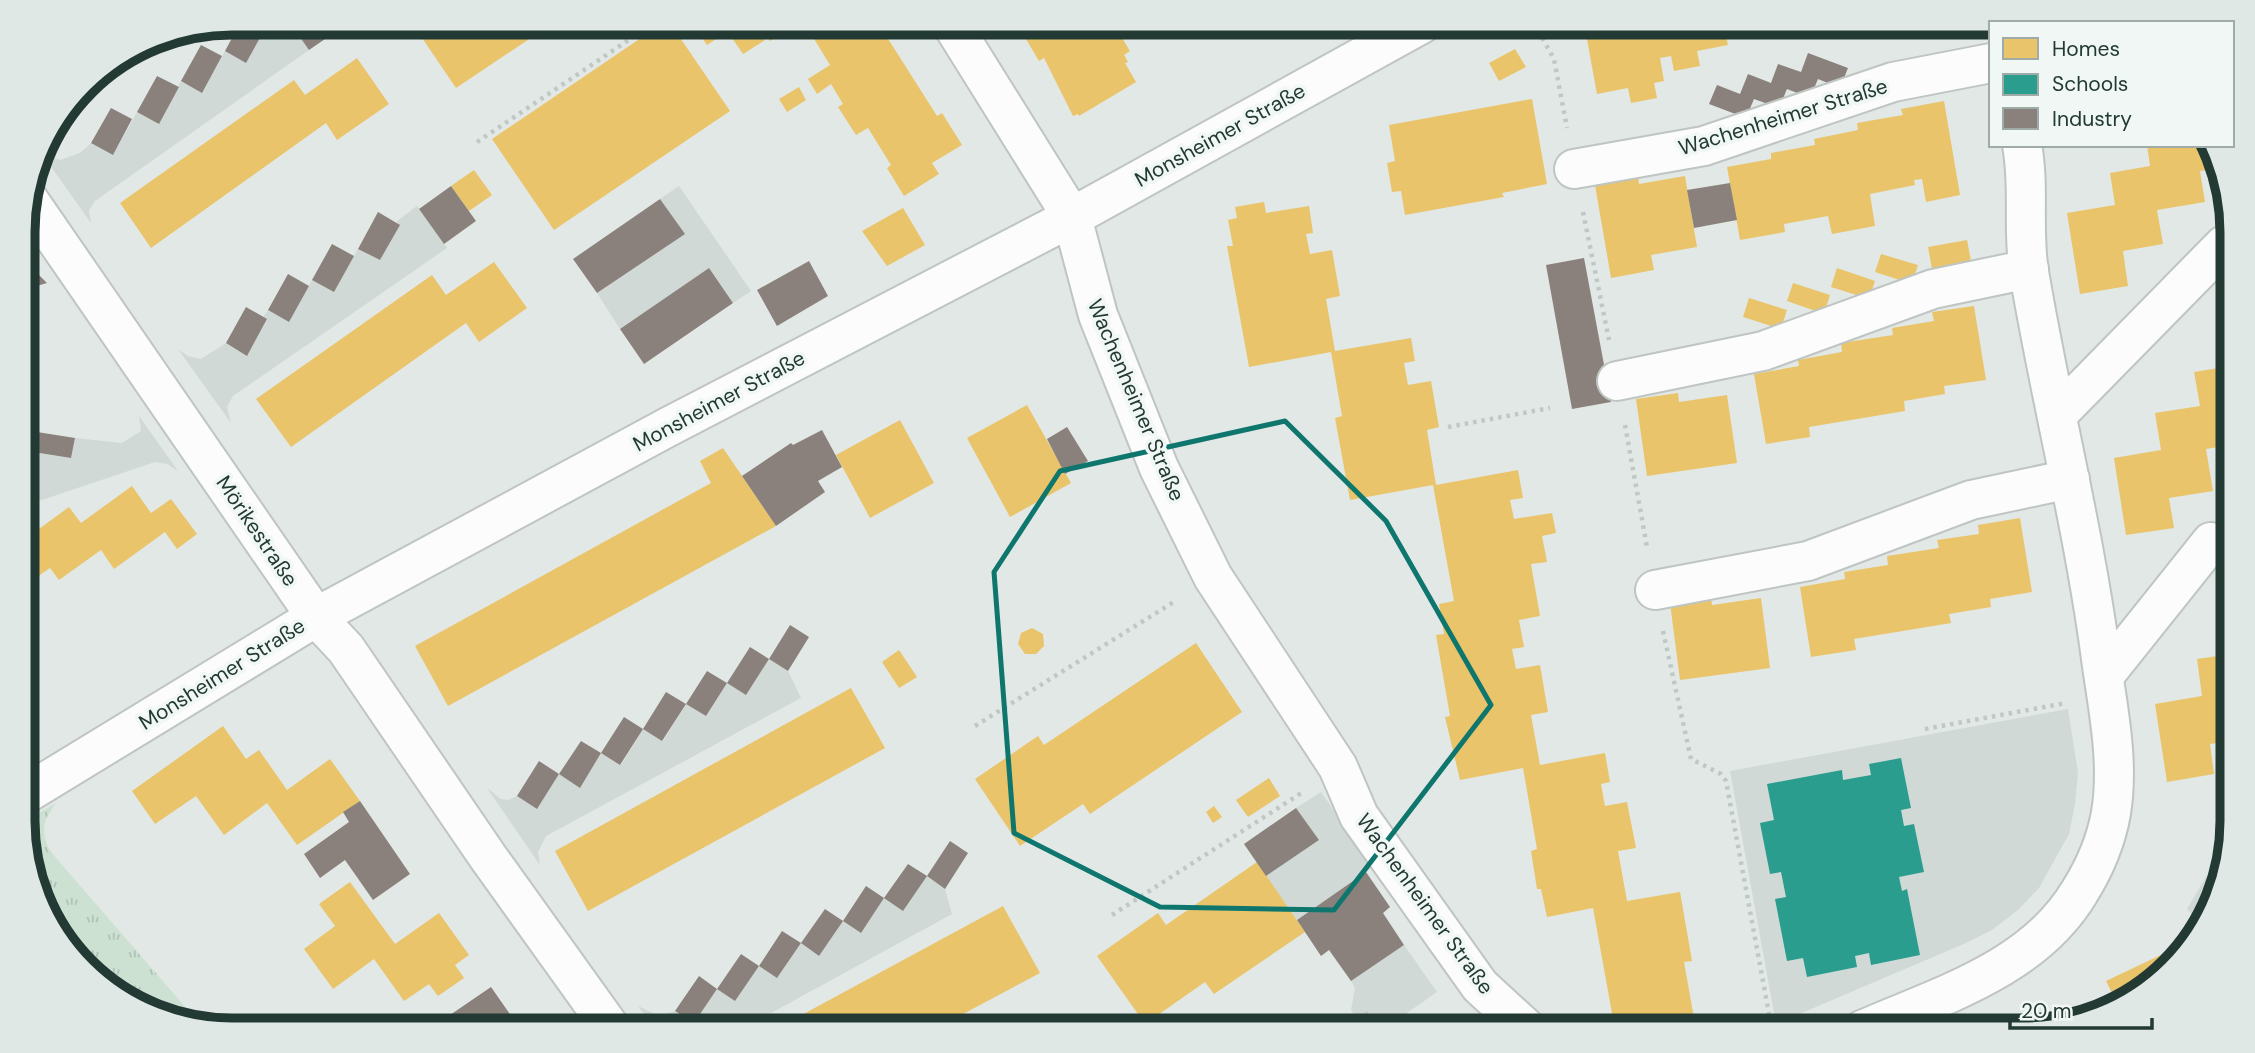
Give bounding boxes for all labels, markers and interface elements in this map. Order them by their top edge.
legend [1989,21,2234,147]
text: Homes [2052,35,2120,63]
text: Schools [2052,70,2128,98]
street label: Wachenheimer Straße [1675,72,1891,162]
street label: Monsheimer Straße [1130,76,1310,194]
text: Industry [2052,105,2132,133]
street label: Wachenheimer Straße [1081,295,1191,505]
street label: Monsheimer Straße [628,344,810,458]
street label: Mörikestraße [210,470,304,592]
street label: Monsheimer Straße [134,612,310,736]
street label: Wachenheimer Straße [1350,808,1500,1000]
scale bar [2010,986,2152,1030]
text: 20 m [2021,997,2072,1025]

